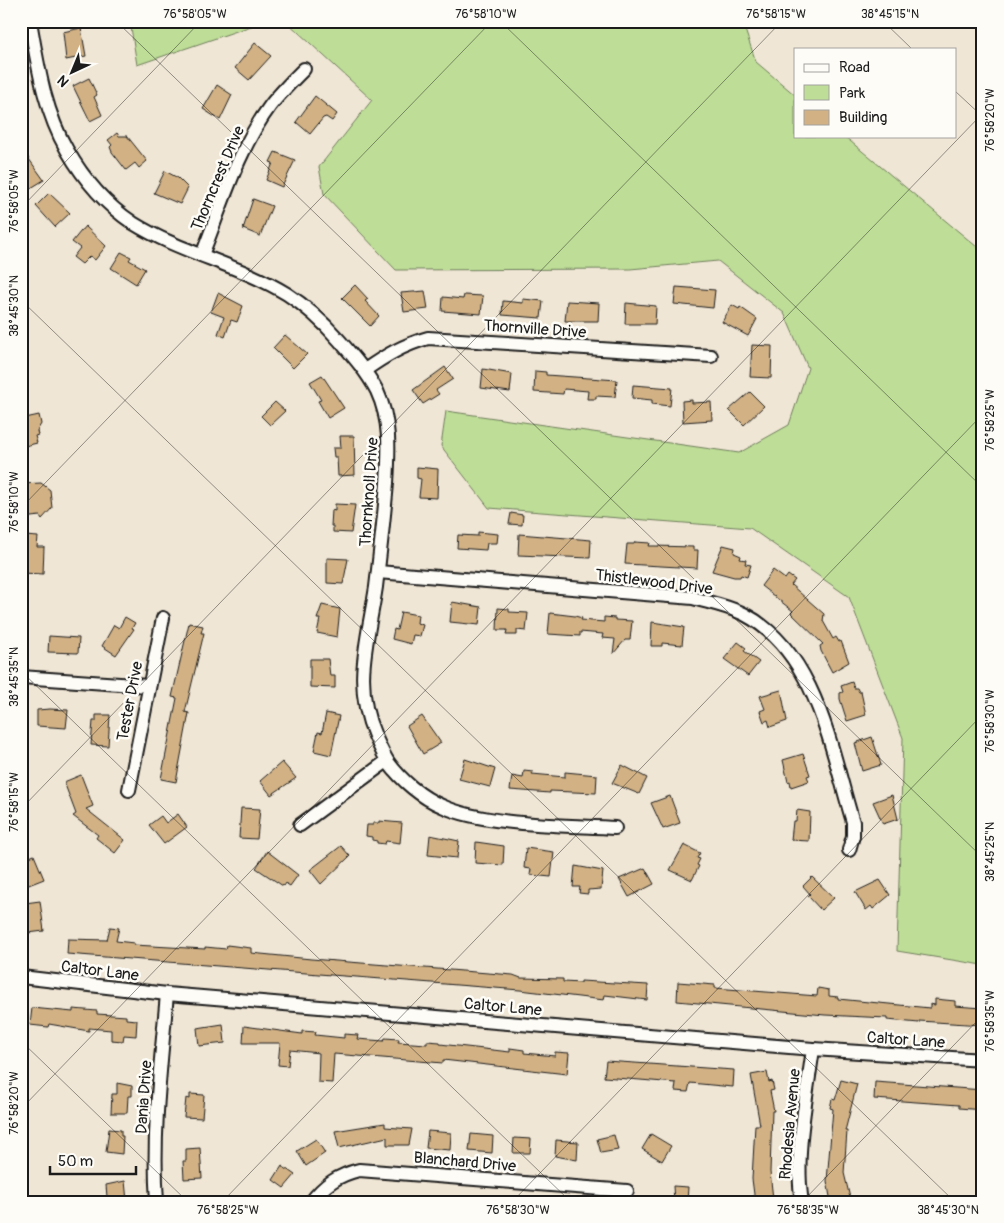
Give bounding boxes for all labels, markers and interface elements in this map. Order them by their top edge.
text: 76°58'05"W [163,7,227,22]
text: 76°58'10"W [455,7,517,22]
text: 76°58'15"W [746,7,806,22]
text: 38°45'15"N [861,7,919,22]
north arrow [48,48,98,98]
legend [794,48,956,138]
text: Road [839,58,870,77]
text: N [54,72,73,90]
text: Park [839,84,866,103]
text: 76°58'20"W [983,88,998,152]
text: Building [839,108,887,127]
street label: Thorncrest Drive [187,123,249,234]
text: 76°58'05"W [7,169,22,233]
text: 38°45'30"N [7,275,22,337]
street label: Thornville Drive [483,315,587,343]
text: 76°58'25"W [983,389,998,451]
street label: Thornknoll Drive [355,437,383,547]
text: 76°58'10"W [7,471,22,533]
street label: Thistlewood Drive [594,565,714,599]
text: 38°45'35"N [7,647,22,707]
street label: Tester Drive [112,660,148,743]
text: 76°58'30"W [983,689,998,753]
text: 76°58'15"W [7,772,22,832]
text: 38°45'25"N [983,822,998,882]
street label: Caltor Lane [60,956,140,986]
text: 76°58'35"W [983,990,998,1052]
street label: Caltor Lane [463,994,543,1020]
street label: Caltor Lane [866,1027,946,1053]
street label: Dania Drive [131,1059,157,1135]
street label: Rhodesia Avenue [775,1068,805,1180]
text: 76°58'20"W [7,1071,22,1135]
scale bar [50,1143,136,1175]
street label: Blanchard Drive [413,1148,517,1176]
text: 50 m [58,1152,93,1171]
text: 76°58'25"W [197,1203,259,1218]
text: 76°58'30"W [486,1203,550,1218]
text: 76°58'35"W [777,1203,839,1218]
text: 38°45'30"N [917,1203,979,1218]

